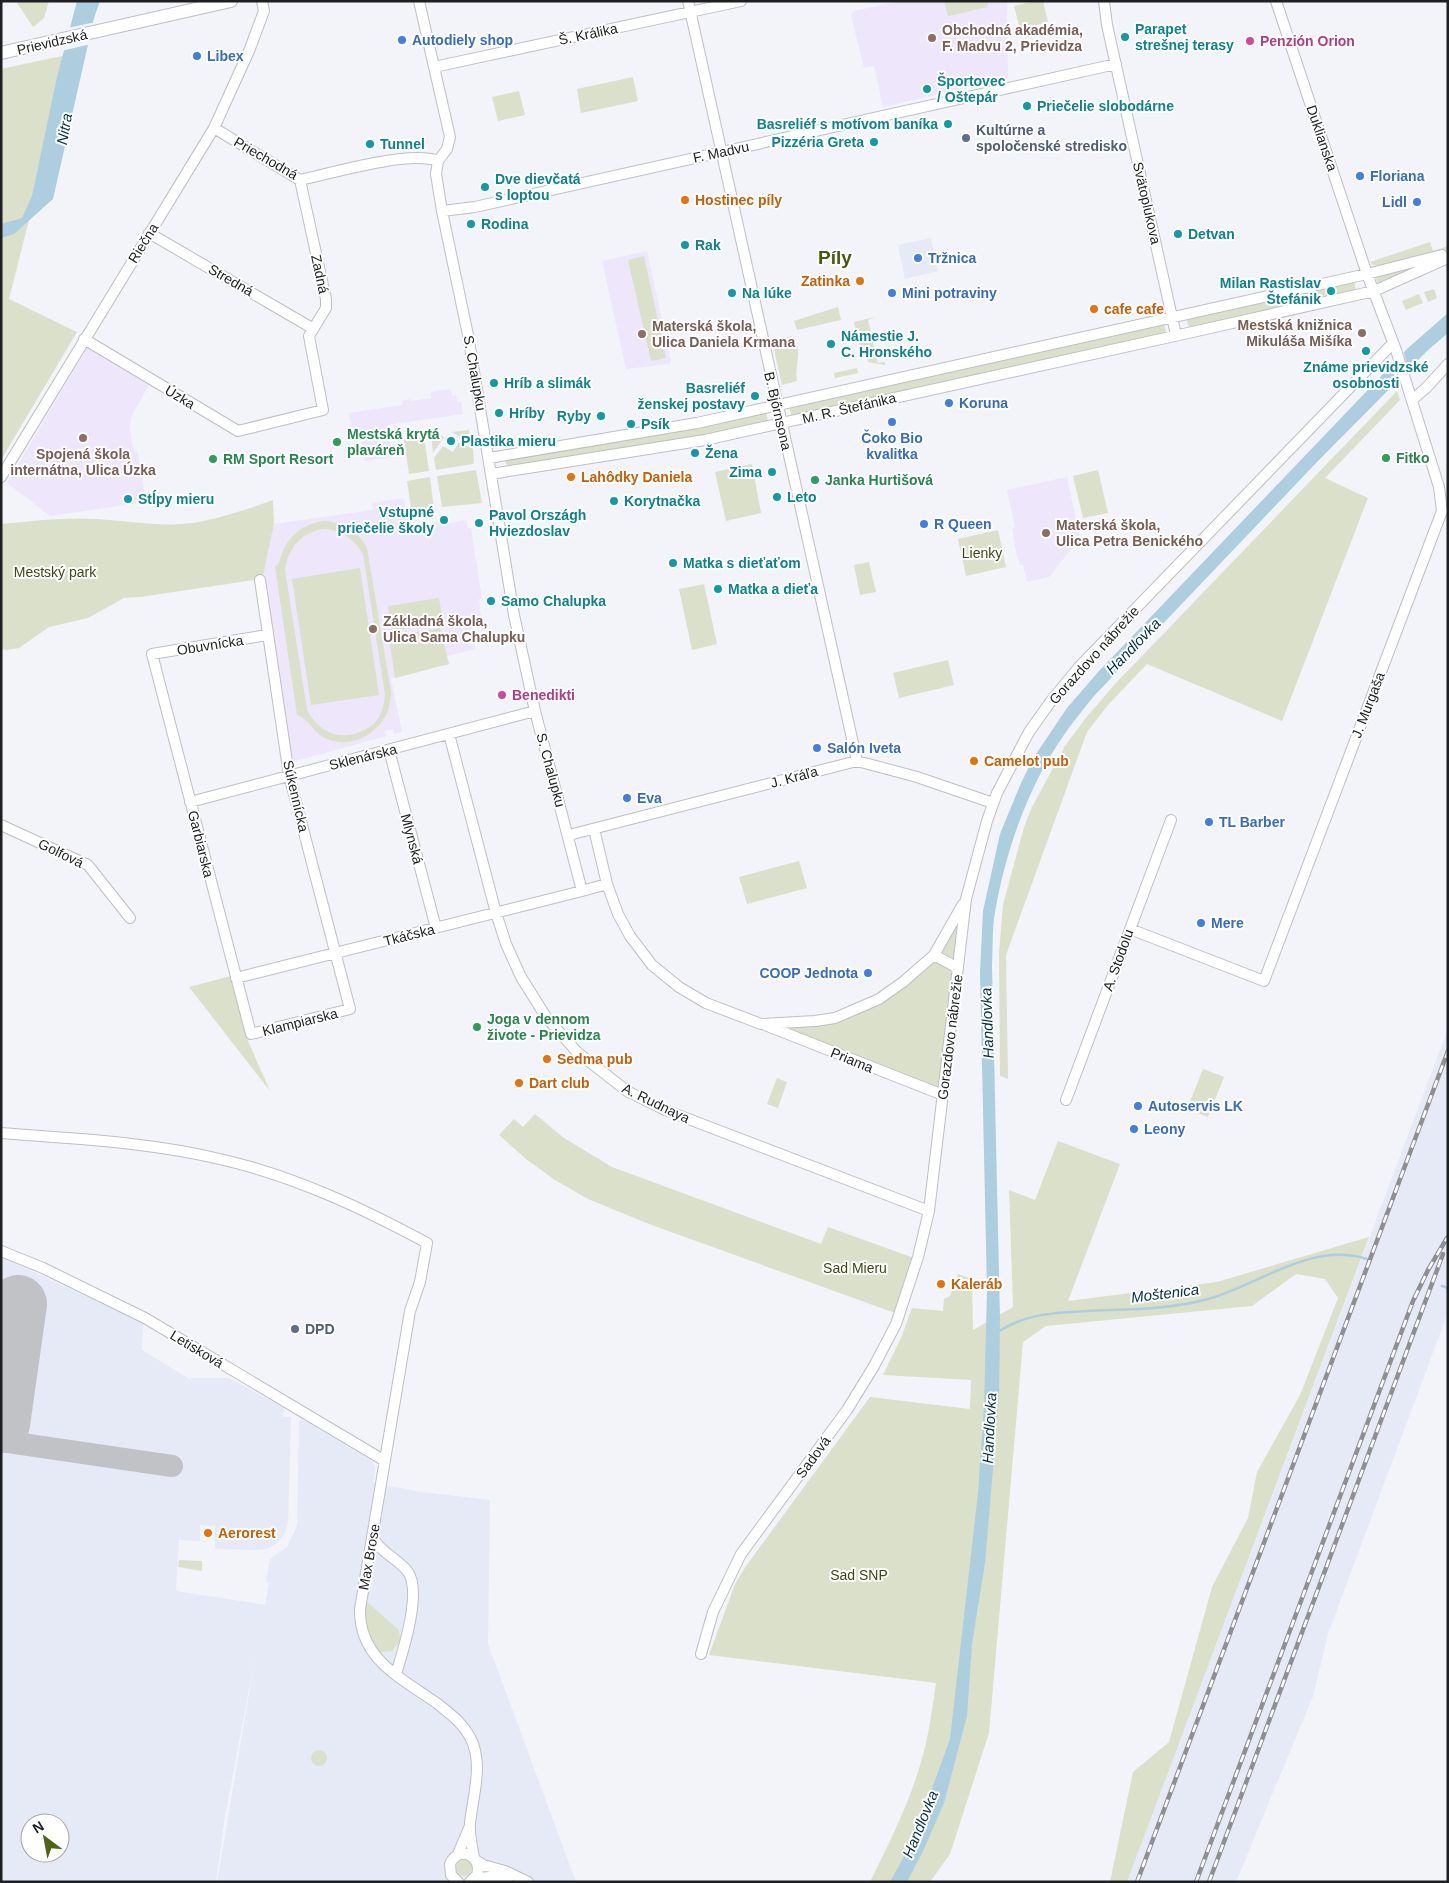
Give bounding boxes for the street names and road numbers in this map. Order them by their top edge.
street label: Š. Králika [557,20,619,48]
street label: Prievidzská [15,26,89,58]
street label: Duklianska [1303,103,1341,173]
street label: Priechodná [231,133,301,183]
street label: F. Madvu [692,138,750,166]
street label: Svätoplukova [1130,160,1164,246]
street label: Riečna [125,220,161,266]
street label: Zadná [308,253,332,295]
street label: Stredná [206,261,256,299]
street label: S. Chalupku [460,334,490,412]
street label: B. Bjőrnsona [761,370,795,452]
street label: Úzka [162,382,198,412]
street label: M. R. Štefánika [801,389,898,427]
street label: Gorazdovo nábrežie [1046,603,1142,707]
street label: Obuvnícka [176,632,245,658]
street label: J. Murgaša [1348,670,1388,740]
street label: S. Chalupku [533,731,569,809]
street label: Sklenárska [327,741,399,773]
street label: Súkennícka [280,759,312,834]
street label: J. Kráľa [769,763,820,791]
street label: Garbiarska [185,809,217,879]
street label: Mlynská [398,812,426,866]
street label: Golfová [36,835,86,871]
street label: Tkáčska [382,921,436,949]
street label: A. Stodolu [1099,927,1137,993]
street label: Gorazdovo nábrežie [934,973,966,1101]
street label: Klampiarska [261,1005,340,1039]
street label: Priama [828,1044,876,1076]
street label: A. Rudnaya [620,1080,693,1126]
street label: Letisková [168,1327,227,1371]
street label: Sadová [793,1433,834,1481]
street label: Max Brose [355,1522,383,1591]

